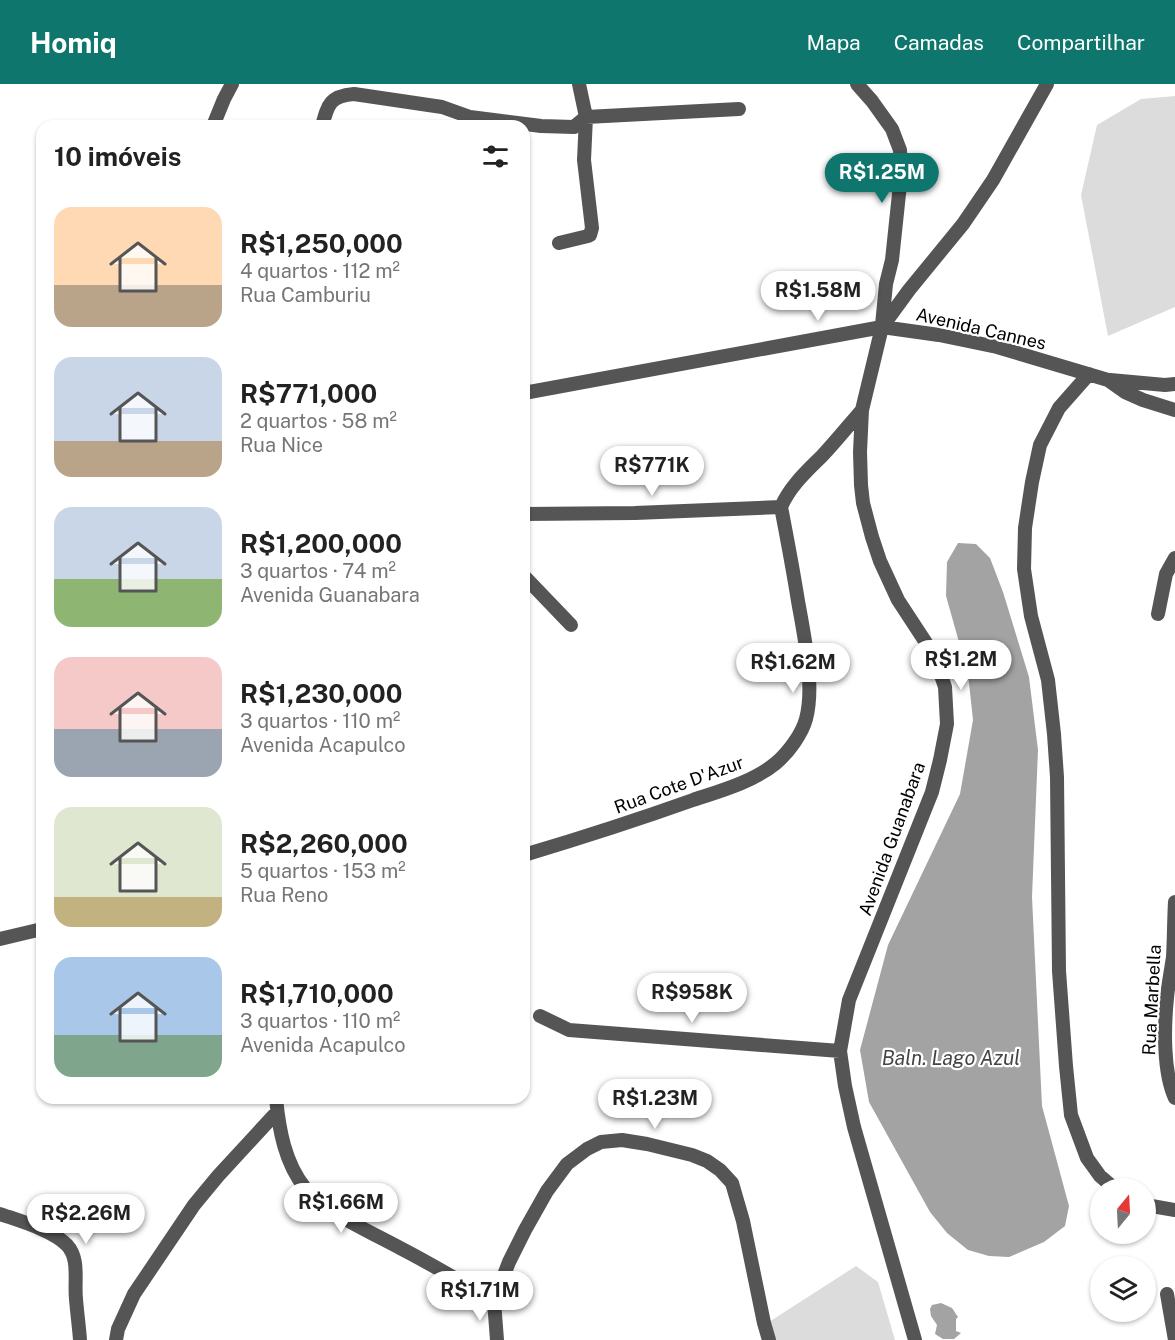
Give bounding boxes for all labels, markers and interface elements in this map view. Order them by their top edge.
text: Homiq [30,26,117,59]
text: Mapa [807,30,861,55]
text: Camadas [894,30,984,55]
text: Compartilhar [1017,30,1145,55]
icon: filters [479,140,512,173]
text: 10 imóveis [54,141,181,172]
pin: R$1.25M [827,153,937,204]
text: R$1.25M [839,160,925,184]
text: R$1,250,000 [240,228,403,259]
icon: home [102,231,174,303]
text: 4 quartos · 112 m² [240,259,400,283]
pin: R$1.58M [763,271,873,322]
text: R$1.58M [775,278,861,302]
text: Rua Camburiu [240,283,371,307]
street label: Avenida Cannes [914,303,1048,354]
text: R$771,000 [240,378,377,409]
icon: home [102,381,174,453]
text: 2 quartos · 58 m² [240,409,397,433]
text: Rua Nice [240,433,323,457]
pin: R$771K [603,446,701,497]
text: R$771K [614,453,690,477]
text: R$1,200,000 [240,528,402,559]
icon: home [102,531,174,603]
text: 3 quartos · 74 m² [240,559,396,583]
text: Avenida Guanabara [240,583,420,607]
pin: R$1.2M [912,640,1010,691]
pin: R$1.62M [738,643,848,694]
text: R$1.2M [925,647,997,671]
text: R$1.62M [750,650,836,674]
text: R$1,230,000 [240,678,402,709]
icon: home [102,681,174,753]
text: 3 quartos · 110 m² [240,709,400,733]
text: Avenida Acapulco [240,733,406,757]
street label: Rua Cote D'Azur [611,751,746,818]
street label: Avenida Guanabara [854,759,929,918]
text: R$2,260,000 [240,828,408,859]
icon: home [102,831,174,903]
text: 5 quartos · 153 m² [240,859,406,883]
text: Rua Reno [240,883,328,907]
street label: Rua Marbella [1138,944,1165,1056]
pin: R$958K [643,973,741,1024]
text: R$1,710,000 [240,978,394,1009]
text: R$958K [651,980,733,1004]
icon: home [102,981,174,1053]
text: 3 quartos · 110 m² [240,1009,400,1033]
text: Avenida Acapulco [240,1033,406,1057]
water label: Baln. Lago Azul [882,1046,1020,1070]
pin: R$1.23M [600,1079,710,1130]
text: R$1.23M [612,1086,698,1110]
north arrow [1090,1178,1156,1244]
map controls [1090,1178,1156,1322]
pin: R$1.66M [286,1183,396,1234]
text: R$1.66M [298,1190,384,1214]
pin: R$2.26M [31,1194,141,1245]
text: R$2.26M [41,1201,131,1225]
button: layers [1090,1256,1156,1322]
pin: R$1.71M [425,1271,535,1322]
text: R$1.71M [440,1278,520,1302]

